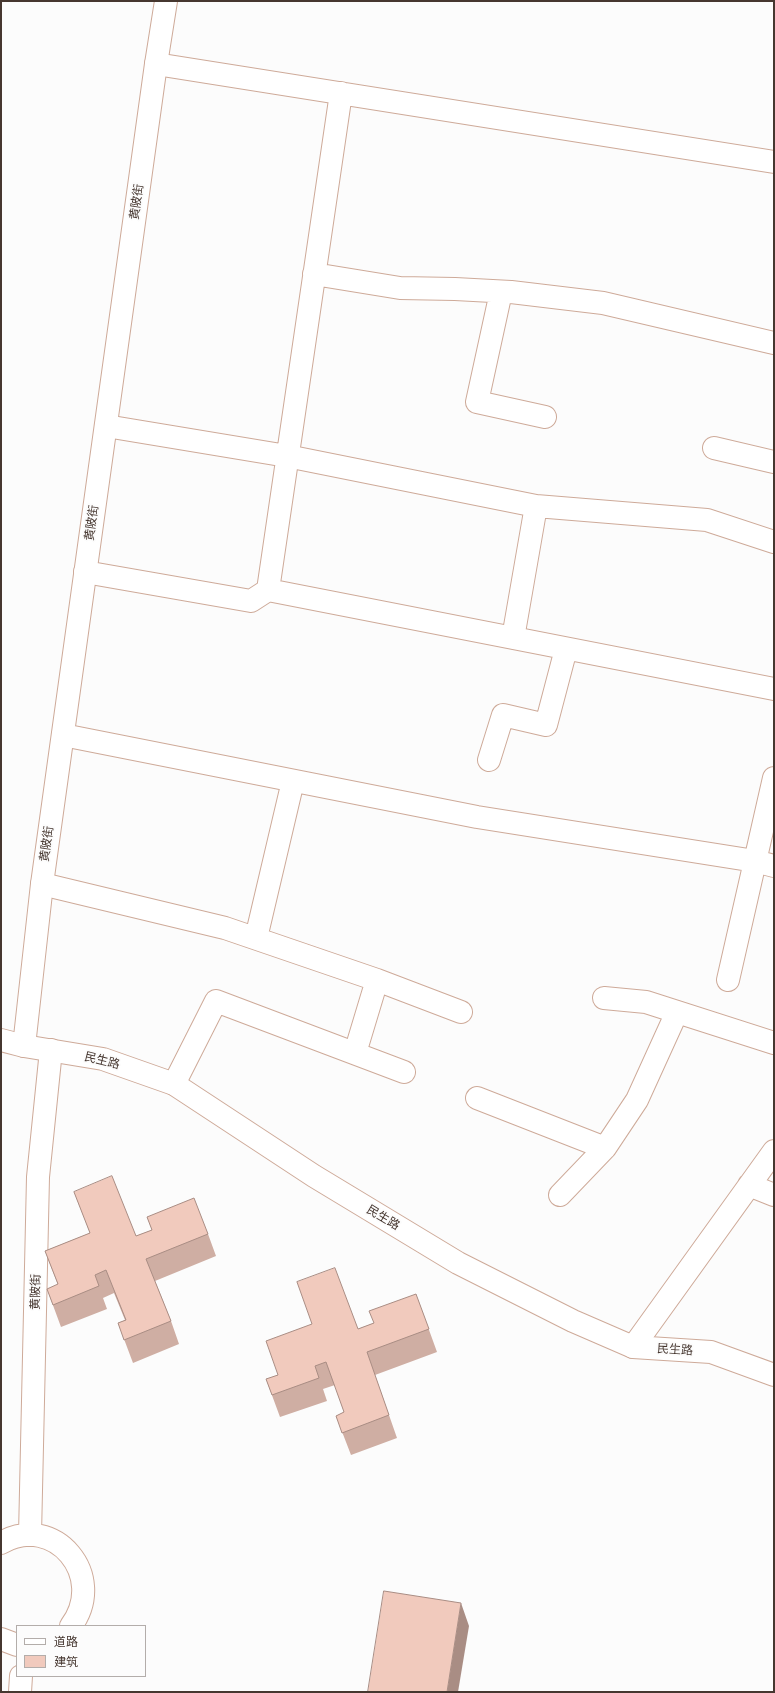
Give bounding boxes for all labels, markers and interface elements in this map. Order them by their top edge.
street label: 黄陂街 [127,183,147,221]
street label: 黄陂街 [82,504,102,542]
street label: 黄陂街 [37,825,57,863]
street label: 民生路 [83,1050,121,1072]
street label: 民生路 [364,1203,402,1233]
street label: 黄陂街 [28,1274,44,1310]
street label: 民生路 [657,1342,693,1358]
legend [16,1625,146,1677]
text: 道路 [54,1633,78,1650]
text: 建筑 [54,1653,78,1670]

